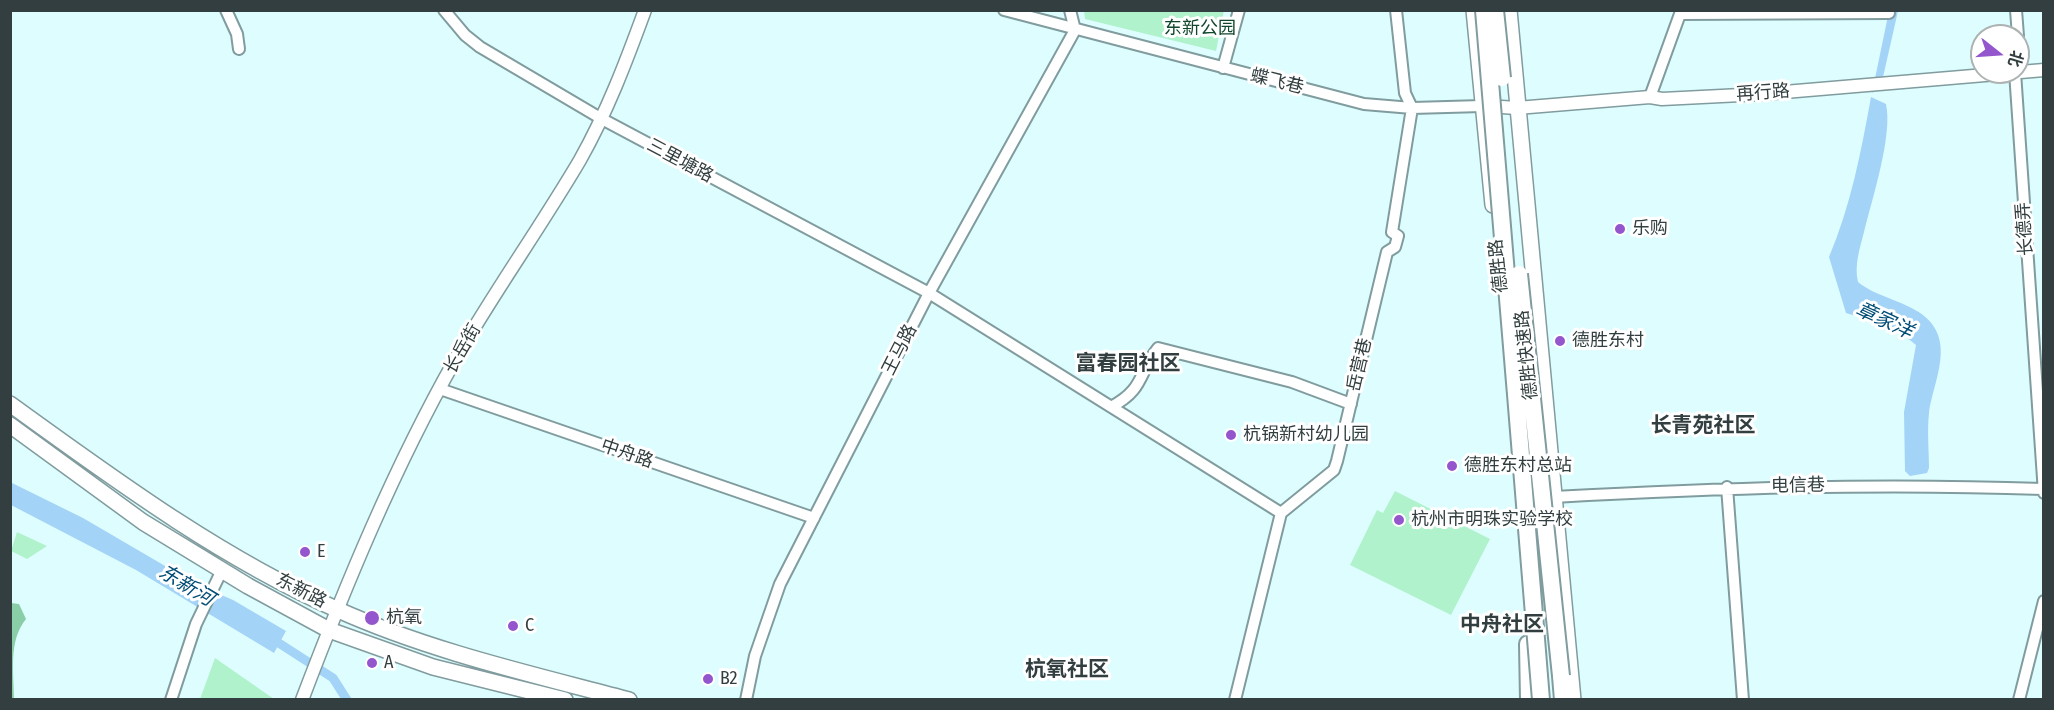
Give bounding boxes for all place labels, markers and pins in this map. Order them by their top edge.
place label: 乐购 [1632,218,1668,240]
marker: 乐购 [1613,222,1627,236]
place label: 德胜东村 [1572,330,1644,352]
marker: 德胜东村 [1553,334,1567,348]
place label: 杭锅新村幼儿园 [1243,424,1369,446]
marker: 杭锅新村幼儿园 [1224,428,1238,442]
place label: 德胜东村总站 [1464,455,1572,477]
marker: 德胜东村总站 [1445,459,1459,473]
place label: 杭州市明珠实验学校 [1411,509,1573,531]
marker: 杭州市明珠实验学校 [1392,513,1406,527]
place label: E [317,541,325,563]
marker: E [298,545,312,559]
place label: 杭氧 [386,607,422,629]
marker: 杭氧 [363,609,381,627]
place label: C [525,615,534,637]
marker: C [506,619,520,633]
place label: A [384,652,393,674]
marker: A [365,656,379,670]
place label: B2 [720,668,738,690]
marker: B2 [701,672,715,686]

